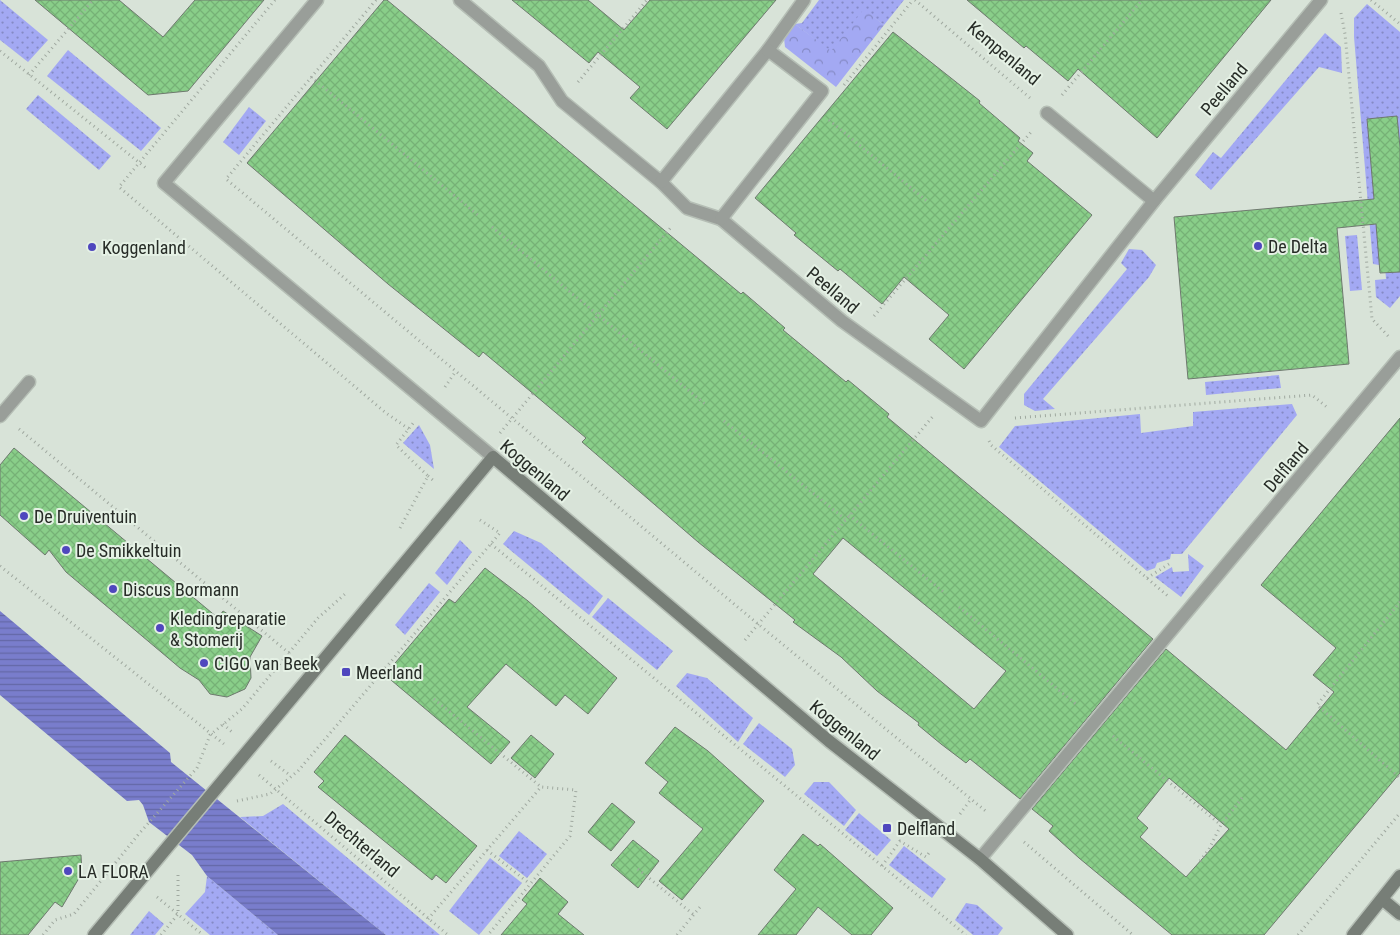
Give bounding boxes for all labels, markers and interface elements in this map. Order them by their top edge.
street label: Kempenland [964,17,1044,89]
street label: Peelland [1196,59,1252,119]
place label: De Delta [1268,236,1328,257]
place label: Koggenland [102,237,186,258]
marker: De Delta [1252,240,1264,252]
marker: Koggenland [86,241,98,253]
street label: Peelland [803,262,863,318]
street label: Koggenland [496,435,574,505]
street label: Delfland [1259,438,1313,496]
place label: De Druiventuin [34,506,137,527]
marker: De Druiventuin [18,510,30,522]
place label: De Smikkeltuin [76,540,181,561]
marker: De Smikkeltuin [60,544,72,556]
place label: Discus Bormann [123,579,239,600]
marker: Discus Bormann [107,583,119,595]
place label: Kledingreparatie & Stomerij [170,608,286,650]
marker: Kledingreparatie & Stomerij [154,622,166,634]
place label: CIGO van Beek [214,653,318,674]
marker: CIGO van Beek [198,657,210,669]
place label: Meerland [356,662,422,683]
marker: Meerland [340,666,352,678]
street label: Koggenland [806,695,884,765]
street label: Drechterland [321,807,403,881]
place label: Delfland [897,818,955,839]
marker: Delfland [881,822,893,834]
place label: LA FLORA [78,861,149,882]
marker: LA FLORA [62,865,74,877]

